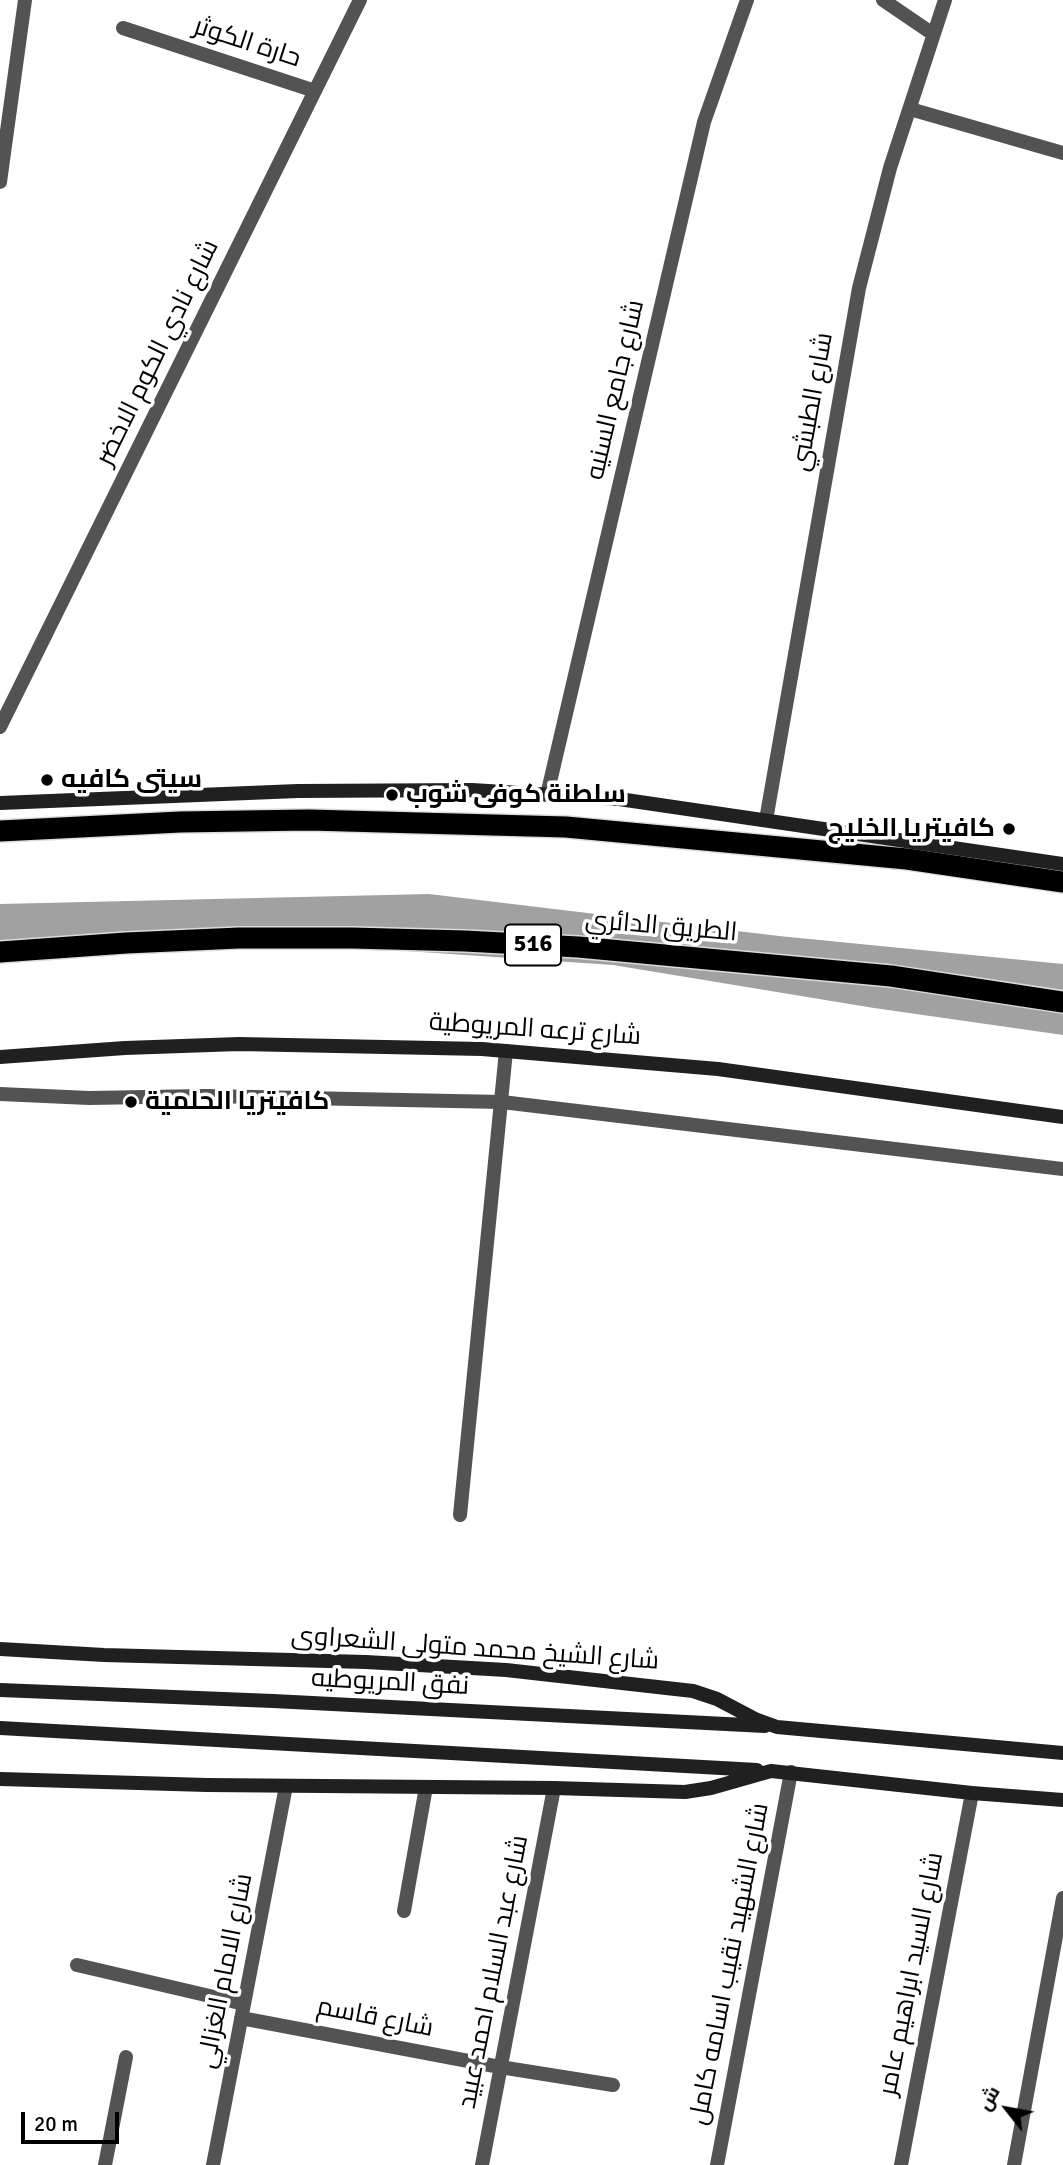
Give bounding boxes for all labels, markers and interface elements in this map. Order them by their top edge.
street label: حارة الكوثر [189,11,305,75]
street label: شارع نادي الكوم الاخضر [90,235,226,471]
street label: شارع جامع السنيه [580,297,652,483]
street label: شارع الطبشي [785,330,841,474]
place label: سيتى كافيه [61,764,202,796]
marker: سيتى كافيه [39,772,55,788]
place label: سلطنة كوفى شوب [406,779,626,811]
marker: سلطنة كوفى شوب [384,787,400,803]
place label: كافيتريا الخليج [828,813,995,845]
marker: كافيتريا الخليج [1001,821,1017,837]
street label: الطريق الدائري [584,905,738,949]
road number: 516 [505,925,561,965]
street label: شارع ترعه المريوطية [428,1007,642,1053]
place label: كافيتريا الحلمية [145,1086,329,1118]
marker: كافيتريا الحلمية [123,1094,139,1110]
street label: شارع الشيخ محمد متولى الشعراوى [290,1621,660,1677]
street label: نفق المريوطيه [310,1663,470,1703]
street label: شارع الشهيد نقيب اسامه كامل [683,1800,777,2128]
street label: شارع عبد السلام احمد عبيد [452,1833,536,2111]
street label: شارع السيد ابراهيم عامر [873,1850,951,2098]
street label: شارع الامام الغزالي [192,1871,260,2071]
street label: شارع قاسم [314,1991,436,2045]
north arrow [972,2074,1042,2144]
text: ش [972,2082,1006,2115]
scale bar [24,2098,122,2142]
text: 20 m [34,2111,78,2137]

